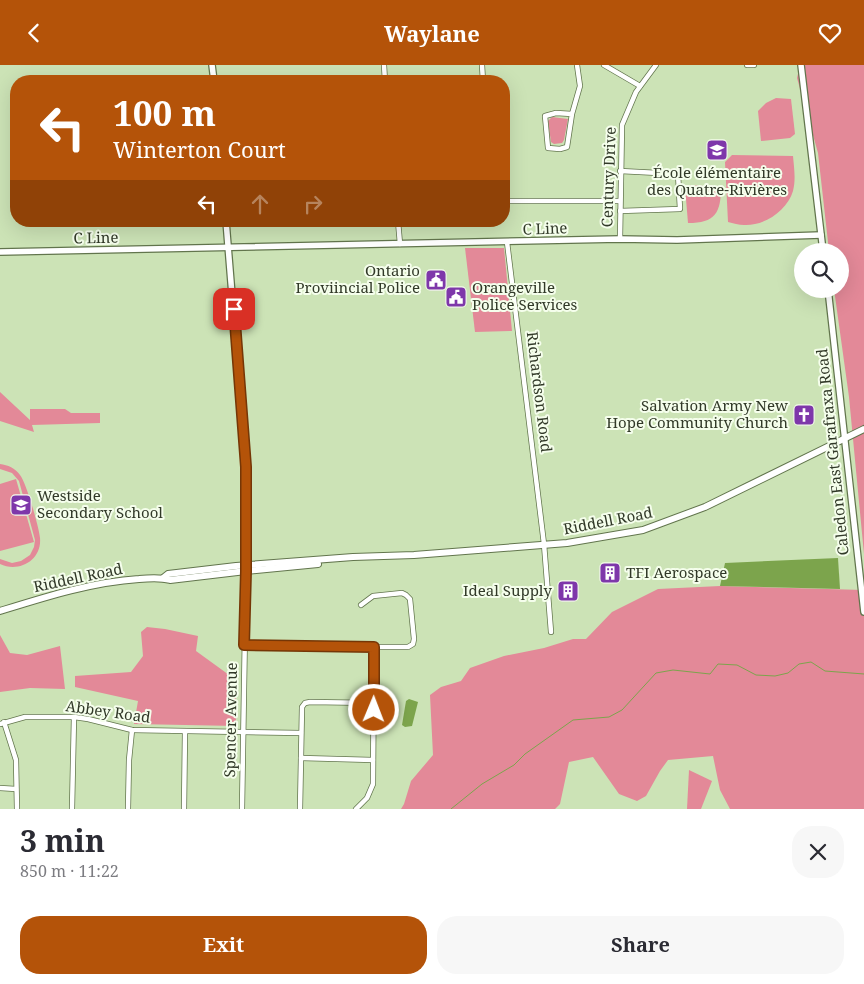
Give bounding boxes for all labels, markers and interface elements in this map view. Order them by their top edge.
text: Waylane [384,18,480,48]
icon: back [20,19,48,47]
icon: heart [816,19,844,47]
text: 100 m [113,89,216,136]
icon: left [30,95,95,160]
street label: Century Drive [596,126,620,228]
text: Winterton Court [113,134,286,164]
school or university icon: École élémentaire des Quatre-Rivières [705,138,729,162]
place label: École élémentaire des Quatre-Rivières [647,162,787,199]
icon: left [193,190,221,218]
icon: ahead [246,190,274,218]
icon: right [299,190,327,218]
street label: C Line [522,217,568,239]
street label: C Line [73,227,119,247]
map controls [794,243,849,298]
button: search [794,243,849,298]
place label: Ontario Proviincial Police [296,260,420,297]
public building icon: Ontario Proviincial Police [424,268,448,292]
place label: Orangeville Police Services [472,277,578,314]
public building icon: Orangeville Police Services [444,285,468,309]
pin [213,288,255,330]
icon: arrive [220,295,248,323]
street label: Richardson Road [523,330,557,453]
street label: Caledon East Garafraxa Road [811,348,853,556]
place label: Salvation Army New Hope Community Church [606,395,788,432]
church icon: Salvation Army New Hope Community Church [792,403,816,427]
place label: Westside Secondary School [37,485,163,522]
school or university icon: Westside Secondary School [9,493,33,517]
street label: Riddell Road [562,502,654,538]
street label: Riddell Road [31,558,124,596]
building icon: TFI Aerospace [598,561,622,585]
place label: TFI Aerospace [626,562,727,582]
building icon: Ideal Supply [556,579,580,603]
place label: Ideal Supply [463,580,553,600]
street label: Spencer Avenue [219,662,241,778]
position arrow [347,683,399,735]
street label: Abbey Road [64,695,152,727]
text: 3 min [20,820,105,861]
button: close [792,826,844,878]
text: 850 m · 11:22 [20,860,119,882]
button: Exit [20,916,427,974]
button: Share [437,916,844,974]

